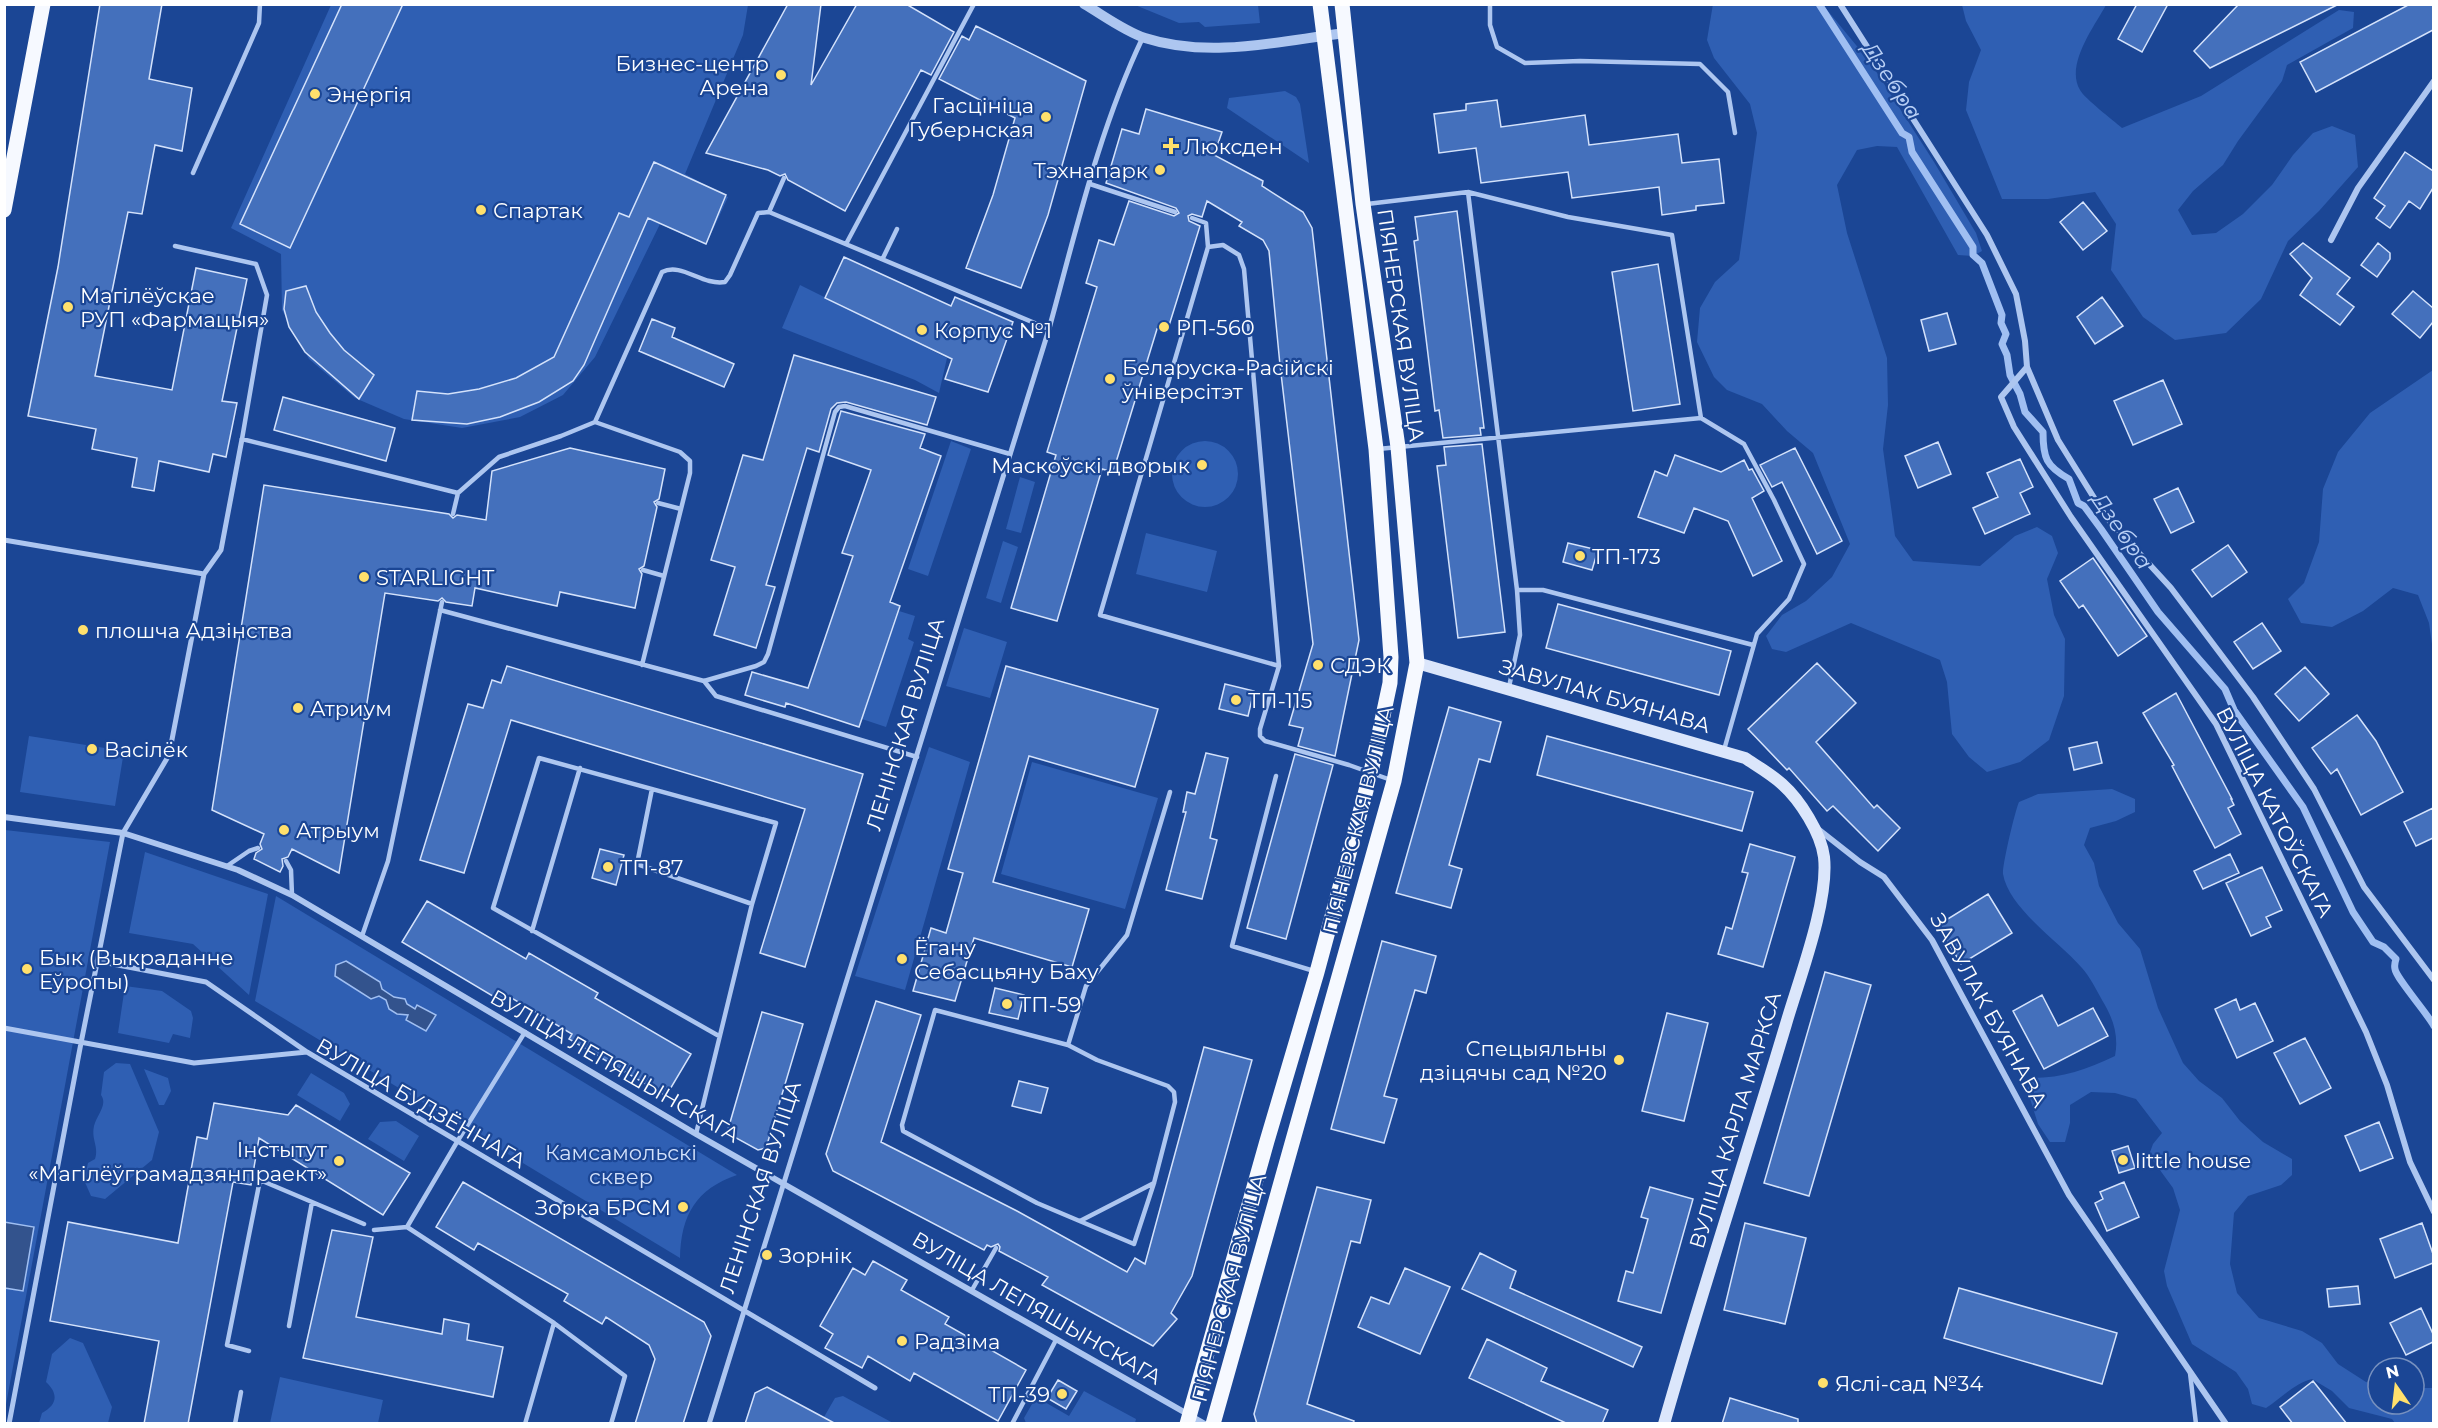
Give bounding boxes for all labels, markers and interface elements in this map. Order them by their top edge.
water label: Дзебра [1855,35,1928,125]
place label: Бизнес-центр Арена [615,51,769,100]
marker: Бизнес-центр Арена [774,68,788,82]
place label: Энергія [327,82,412,107]
marker: Энергія [308,87,322,101]
place label: Гасцініца Губернская [909,93,1034,142]
marker: Гасцініца Губернская [1039,110,1053,124]
place label: Люксден [1184,134,1283,159]
marker: Люксден [1162,137,1180,155]
place label: Тэхнапарк [1034,158,1148,183]
marker: Тэхнапарк [1153,163,1167,177]
place label: Спартак [493,198,583,223]
marker: Спартак [474,203,488,217]
street label: ПІЯНЕРСКАЯ ВУЛІЦА [1372,207,1430,443]
place label: Магілёўскае РУП «Фармацыя» [80,283,269,332]
marker: Магілёўскае РУП «Фармацыя» [61,300,75,314]
place label: РП-560 [1176,315,1255,340]
place label: Корпус №1 [934,318,1052,343]
marker: РП-560 [1157,320,1171,334]
marker: Корпус №1 [915,323,929,337]
place label: Беларуска-Расійскі ўніверсітэт [1121,355,1334,404]
marker: Беларуска-Расійскі ўніверсітэт [1103,372,1117,386]
place label: Маскоўскі дворык [991,453,1190,478]
marker: Маскоўскі дворык [1195,458,1209,472]
water label: Дзебра [2085,486,2158,575]
place label: ТП-173 [1592,544,1661,569]
marker: ТП-173 [1573,549,1587,563]
place label: STARLIGHT [376,565,494,590]
marker: STARLIGHT [357,570,371,584]
street label: ЛЕНІНСКАЯ ВУЛІЦА [861,614,949,834]
place label: плошча Адзінства [95,618,293,643]
marker: плошча Адзінства [76,623,90,637]
place label: СДЭК [1330,653,1391,678]
street label: ЗАВУЛАК БУЯНАВА [1497,654,1714,738]
marker: СДЭК [1311,658,1325,672]
place label: ТП-115 [1248,688,1312,713]
marker: ТП-115 [1229,693,1243,707]
place label: Атриум [310,696,392,721]
marker: Атриум [291,701,305,715]
street label: ПІЯНЕРСКАЯ ВУЛІЦА [1317,703,1399,937]
street label: ВУЛІЦА КАТОЎСКАГА [2211,703,2339,922]
place label: Васілёк [104,737,188,762]
marker: Васілёк [85,742,99,756]
place label: Атрыум [296,818,380,843]
marker: Атрыум [277,823,291,837]
place label: ТП-87 [620,855,683,880]
marker: ТП-87 [601,860,615,874]
street label: ЗАВУЛАК БУЯНАВА [1925,908,2053,1112]
place label: Ёгану Себасцьяну Баху [914,935,1099,984]
place label: Бык (Выкраданне Еўропы) [39,945,234,994]
marker: Ёгану Себасцьяну Баху [895,952,909,966]
marker: Бык (Выкраданне Еўропы) [20,962,34,976]
street label: ВУЛІЦА ЛЕПЯШЫНСКАГА [486,984,744,1148]
street label: ВУЛІЦА КАРЛА МАРКСА [1684,988,1786,1251]
place label: ТП-59 [1019,992,1081,1017]
marker: ТП-59 [1000,997,1014,1011]
street label: ВУЛІЦА БУДЗЁННАГА [312,1033,531,1173]
place label: Спецыяльны дзіцячы сад №20 [1420,1036,1607,1085]
marker: Спецыяльны дзіцячы сад №20 [1612,1053,1626,1067]
street label: ЛЕНІНСКАЯ ВУЛІЦА [714,1077,806,1296]
place label: Інстытут «Магілёўграмадзянпраект» [28,1137,327,1186]
park label: Камсамольскі сквер [545,1140,697,1189]
place label: little house [2135,1148,2251,1173]
marker: little house [2116,1153,2130,1167]
marker: Інстытут «Магілёўграмадзянпраект» [332,1154,346,1168]
street label: ПІЯНЕРСКАЯ ВУЛІЦА [1187,1171,1272,1405]
place label: Зорка БРСМ [535,1195,671,1220]
marker: Зорка БРСМ [676,1200,690,1214]
street label: ВУЛІЦА ЛЕПЯШЫНСКАГА [908,1226,1166,1390]
place label: Зорнік [779,1243,852,1268]
marker: Зорнік [760,1248,774,1262]
place label: Радзіма [914,1329,1000,1354]
marker: Радзіма [895,1334,909,1348]
north arrow [2366,1356,2426,1416]
text: N [2384,1361,2401,1383]
place label: Яслі-сад №34 [1835,1371,1983,1396]
marker: Яслі-сад №34 [1816,1376,1830,1390]
place label: ТП-39 [988,1382,1050,1407]
marker: ТП-39 [1055,1387,1069,1401]

